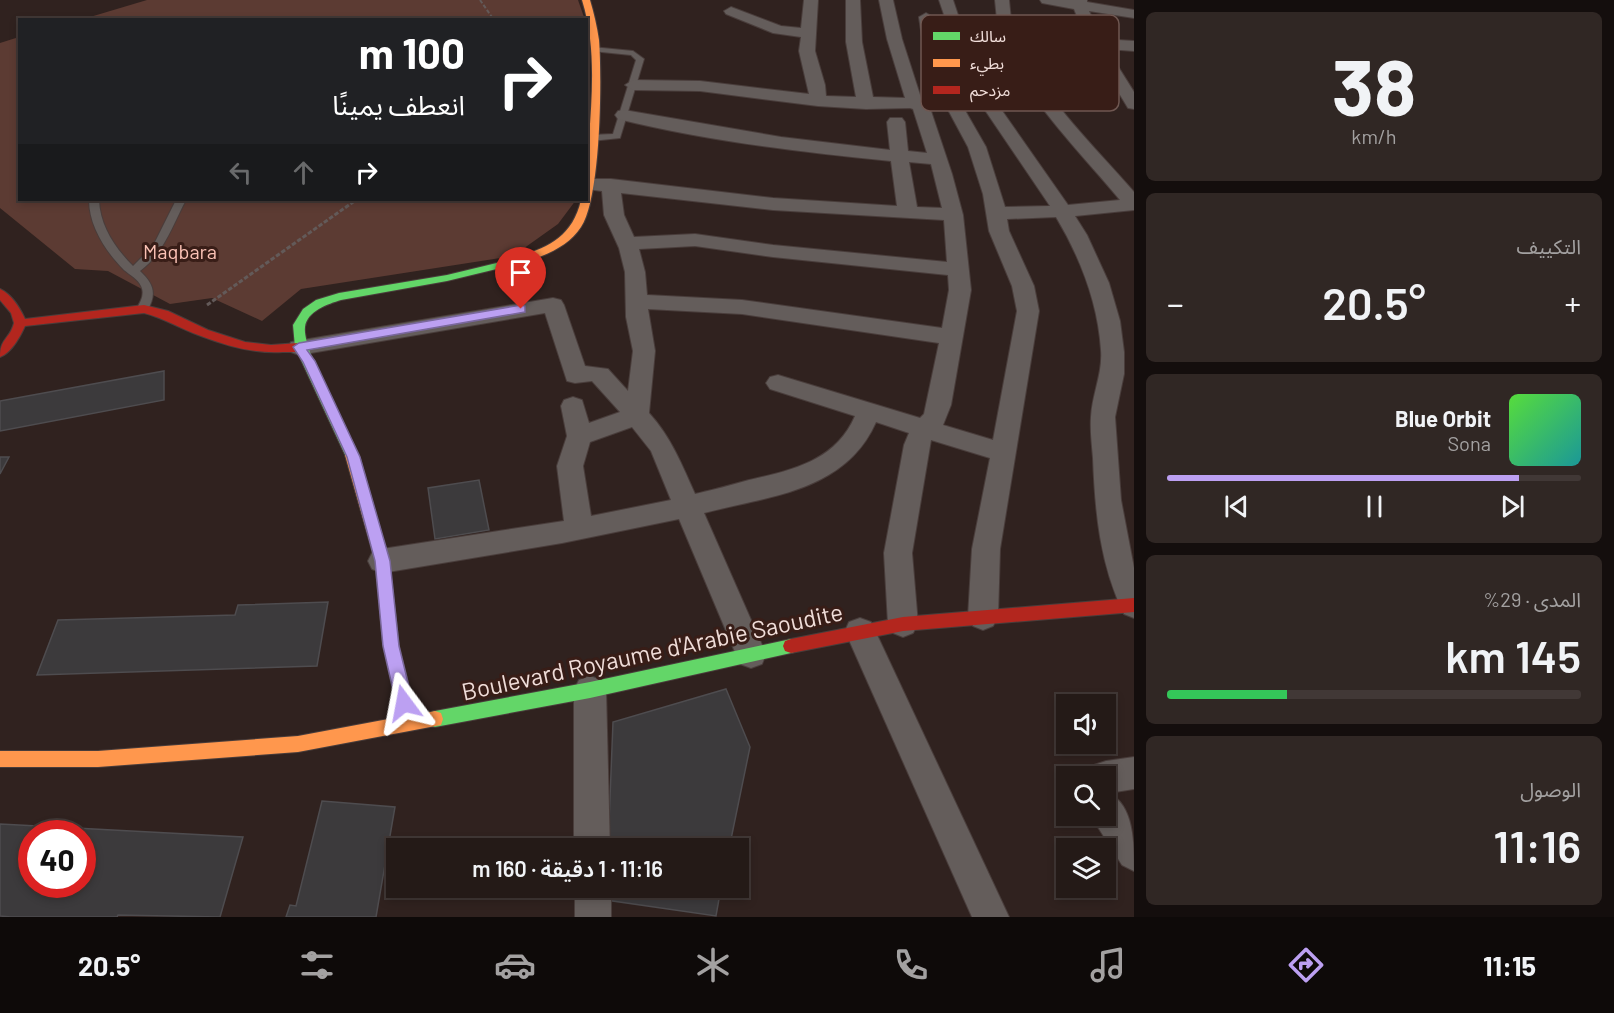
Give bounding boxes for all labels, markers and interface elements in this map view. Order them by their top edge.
legend [921,15,1119,111]
text: سالك [970,26,1006,45]
text: 100 m [359,27,465,77]
text: 38 [1332,38,1416,132]
icon: right [486,42,564,120]
text: بطيء [970,53,1004,76]
text: مزدحم [970,80,1010,103]
text: انعطف يمينًا [332,88,465,120]
text: km/h [1351,124,1397,148]
icon: left [224,156,257,189]
icon: ahead [287,156,320,189]
icon: right [350,156,383,189]
text: التكييف [1517,234,1581,258]
park label: Maqbara [143,239,217,263]
pin [495,247,546,309]
icon: arrive [504,256,537,289]
text: 20.5° [1322,275,1426,329]
text: − [1167,283,1184,323]
text: + [1564,283,1581,323]
text: Blue Orbit [1395,405,1491,431]
text: Sona [1447,431,1491,455]
icon: previous [1220,490,1253,523]
icon: pause [1358,490,1391,523]
icon: next [1496,490,1529,523]
text: المدى · 29% [1483,587,1581,611]
street label: Boulevard Royaume d'Arabie Saoudite [459,596,845,706]
text: 145 km [1445,628,1581,682]
position arrow [372,671,436,735]
map controls [1056,694,1116,898]
button: sound [1056,694,1116,754]
button: search [1056,766,1116,826]
text: الوصول [1520,777,1581,801]
text: 11:16 [1493,818,1581,872]
speed limit sign: 40 [18,820,96,898]
button: layers [1056,838,1116,898]
text: 11:16 · 1 دقيقة · 160 m [472,855,663,881]
icon: filters [296,944,338,986]
icon: car [494,944,536,986]
icon: climate [692,944,734,986]
icon: phone [890,944,932,986]
icon: music [1087,944,1129,986]
icon: directions [1285,944,1327,986]
text: 20.5° [78,949,141,981]
text: 11:15 [1483,949,1536,981]

